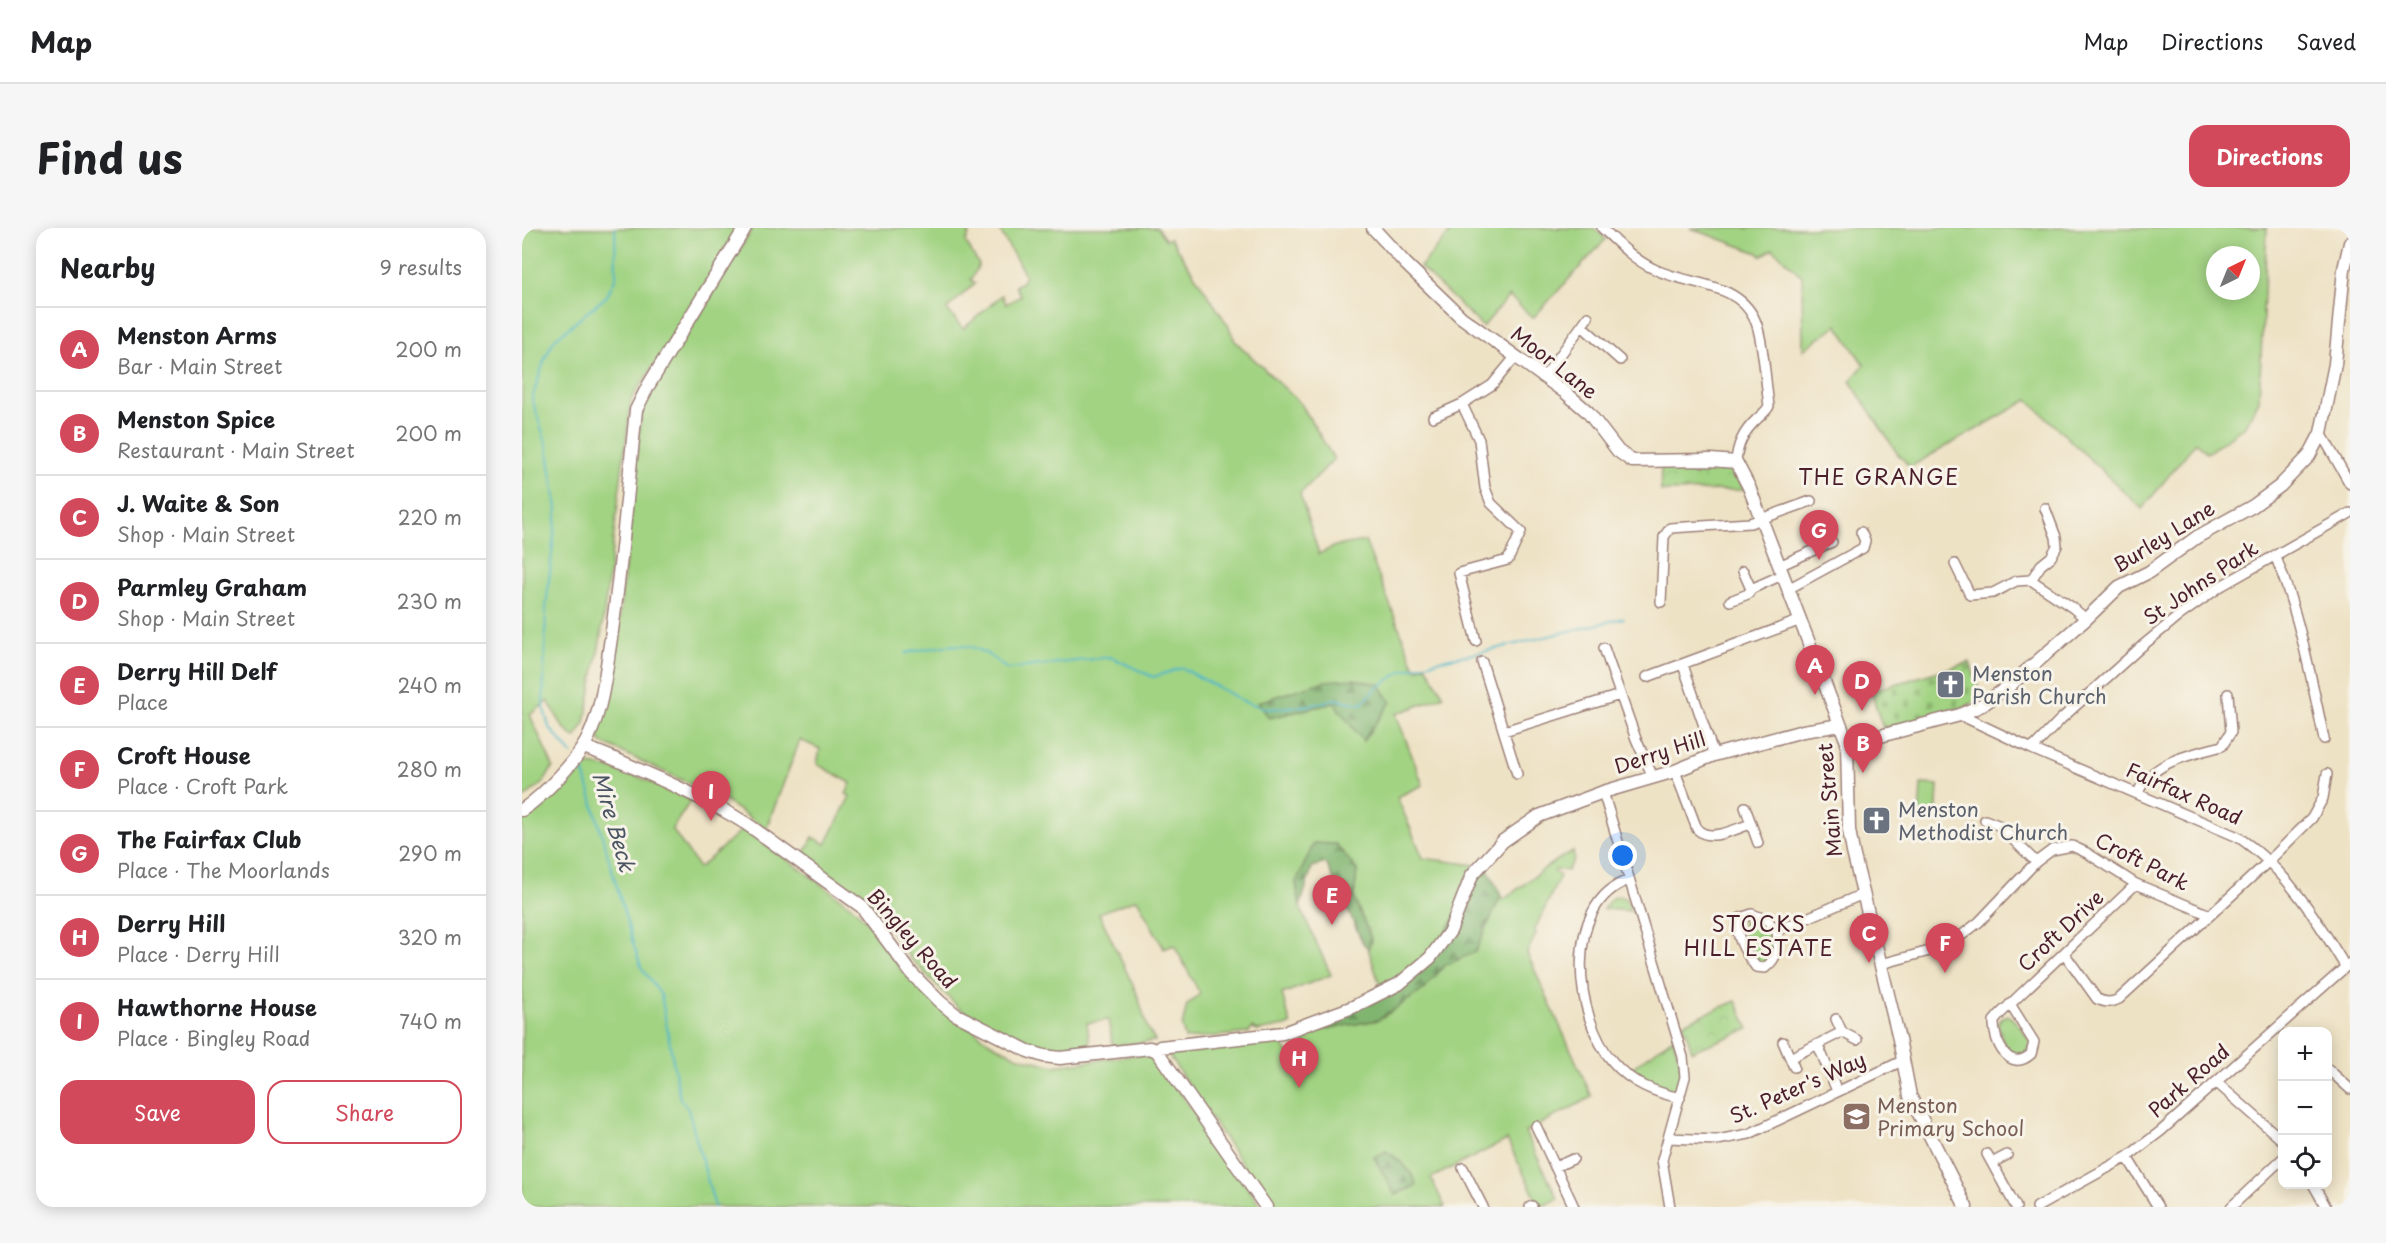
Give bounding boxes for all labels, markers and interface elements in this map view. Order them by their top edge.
text: Map [30,20,92,63]
text: Map [2083,25,2128,57]
text: Directions [2161,25,2263,57]
text: Saved [2296,25,2356,57]
text: Find us [36,125,183,188]
button: Directions [2189,125,2350,187]
north arrow [2206,246,2260,300]
text: Nearby [60,248,155,287]
text: 9 results [380,252,462,282]
text: Menston Arms [117,318,277,351]
street label: Moor Lane [1505,319,1605,406]
text: A [72,334,87,364]
text: 200 m [395,334,462,364]
text: Bar · Main Street [117,351,283,381]
text: Menston Spice [117,402,275,435]
text: B [73,418,86,448]
text: 200 m [395,418,462,448]
text: Restaurant · Main Street [117,435,355,465]
district label: THE GRANGE [1798,460,1960,492]
text: J. Waite & Son [117,486,280,519]
street label: Burley Lane [2107,493,2220,579]
text: C [72,502,87,532]
text: 220 m [398,502,462,532]
pin: G [1800,510,1838,560]
text: Shop · Main Street [117,519,295,549]
street label: St Johns Park [2137,533,2264,632]
text: Parmley Graham [117,570,307,603]
text: D [72,586,87,616]
text: 230 m [397,586,462,616]
text: Shop · Main Street [117,603,295,633]
pin: A [1796,646,1834,695]
text: Derry Hill Delf [117,654,277,687]
place label: Menston Parish Church [1972,658,2107,711]
pin: D [1842,662,1882,711]
church icon: Menston Parish Church [1935,669,1967,701]
text: E [73,670,86,700]
text: 240 m [397,670,462,700]
text: Place [117,687,168,717]
street label: Derry Hill [1610,723,1709,781]
pin: B [1844,724,1882,773]
text: Croft House [117,738,251,771]
street label: Main Street [1809,742,1849,858]
text: F [74,754,85,784]
text: 280 m [397,754,462,784]
street label: Fairfax Road [2122,754,2247,832]
water label: Mire Beck [585,768,645,876]
text: Place · Croft Park [117,771,288,801]
pin: I [692,772,730,821]
place label: Menston Methodist Church [1898,794,2068,847]
church icon: Menston Methodist Church [1861,805,1893,837]
text: The Fairfax Club [117,822,301,855]
street label: Croft Park [2090,825,2195,898]
text: G [71,838,88,868]
text: 290 m [398,838,462,868]
your location [1608,841,1637,870]
text: Place · The Moorlands [117,855,330,885]
pin: E [1312,876,1352,925]
street label: Bingley Road [861,882,965,995]
street label: Croft Drive [2011,882,2110,978]
text: Derry Hill [117,906,225,939]
district label: STOCKS HILL ESTATE [1684,907,1834,963]
pin: C [1850,914,1888,963]
text: H [72,922,87,952]
text: 320 m [398,922,462,952]
pin: F [1926,924,1964,973]
text: Place · Derry Hill [117,939,280,969]
text: Hawthorne House [117,990,317,1023]
text: I [76,1006,83,1036]
text: 740 m [399,1006,462,1036]
text: Place · Bingley Road [117,1023,310,1053]
map controls [2278,1027,2332,1189]
button: + [2278,1027,2332,1081]
street label: Park Road [2141,1036,2236,1124]
pin: H [1280,1038,1318,1088]
street label: St. Peter's Way [1725,1044,1870,1130]
button: Save [60,1080,255,1144]
button: Share [267,1080,462,1144]
button: − [2278,1081,2332,1135]
place label: Menston Primary School [1877,1090,2024,1143]
school or university icon: Menston Primary School [1840,1101,1872,1133]
button: locate [2278,1135,2332,1189]

